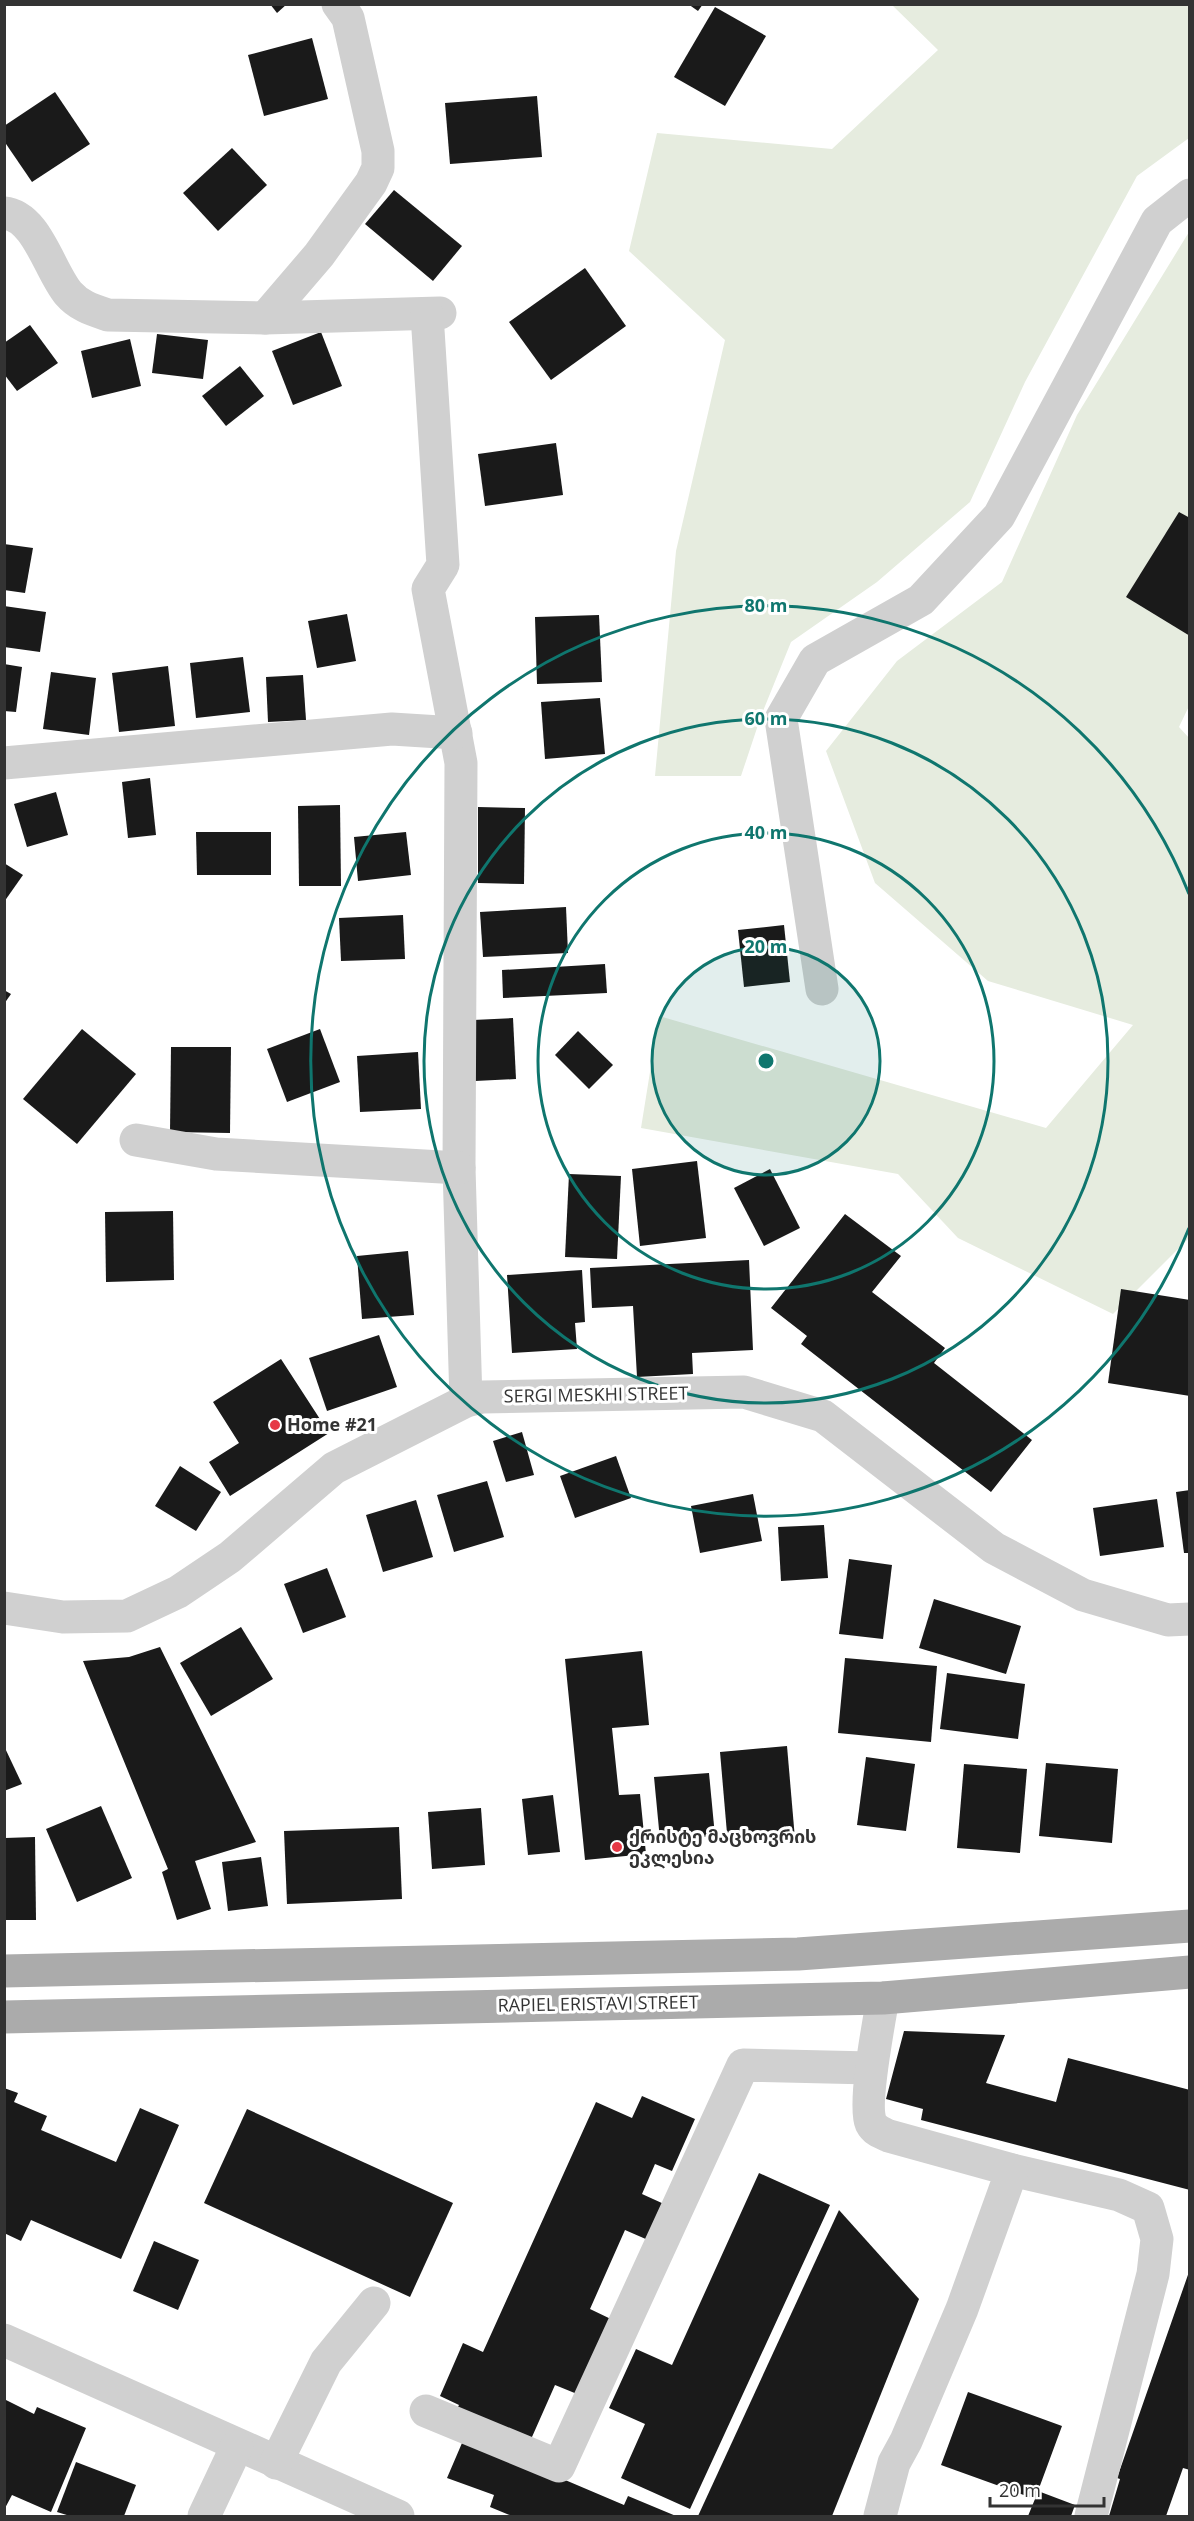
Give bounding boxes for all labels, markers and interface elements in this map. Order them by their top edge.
text: 80 m [745,593,787,617]
text: 60 m [745,706,787,730]
text: 40 m [745,820,787,844]
text: 20 m [745,934,787,958]
centre of rings [756,1051,776,1071]
street label: SERGI MESKHI STREET [503,1380,689,1408]
place label: Home #21 [287,1412,377,1436]
marker: Home #21 [268,1418,282,1432]
place label: ქრისტე მაცხოვრის ეკლესია [629,1824,816,1869]
marker: ქრისტე მაცხოვრის ეკლესია [610,1840,624,1854]
street label: RAPIEL ERISTAVI STREET [497,1989,699,2017]
scale bar [990,2470,1104,2508]
text: 20 m [999,2478,1041,2502]

